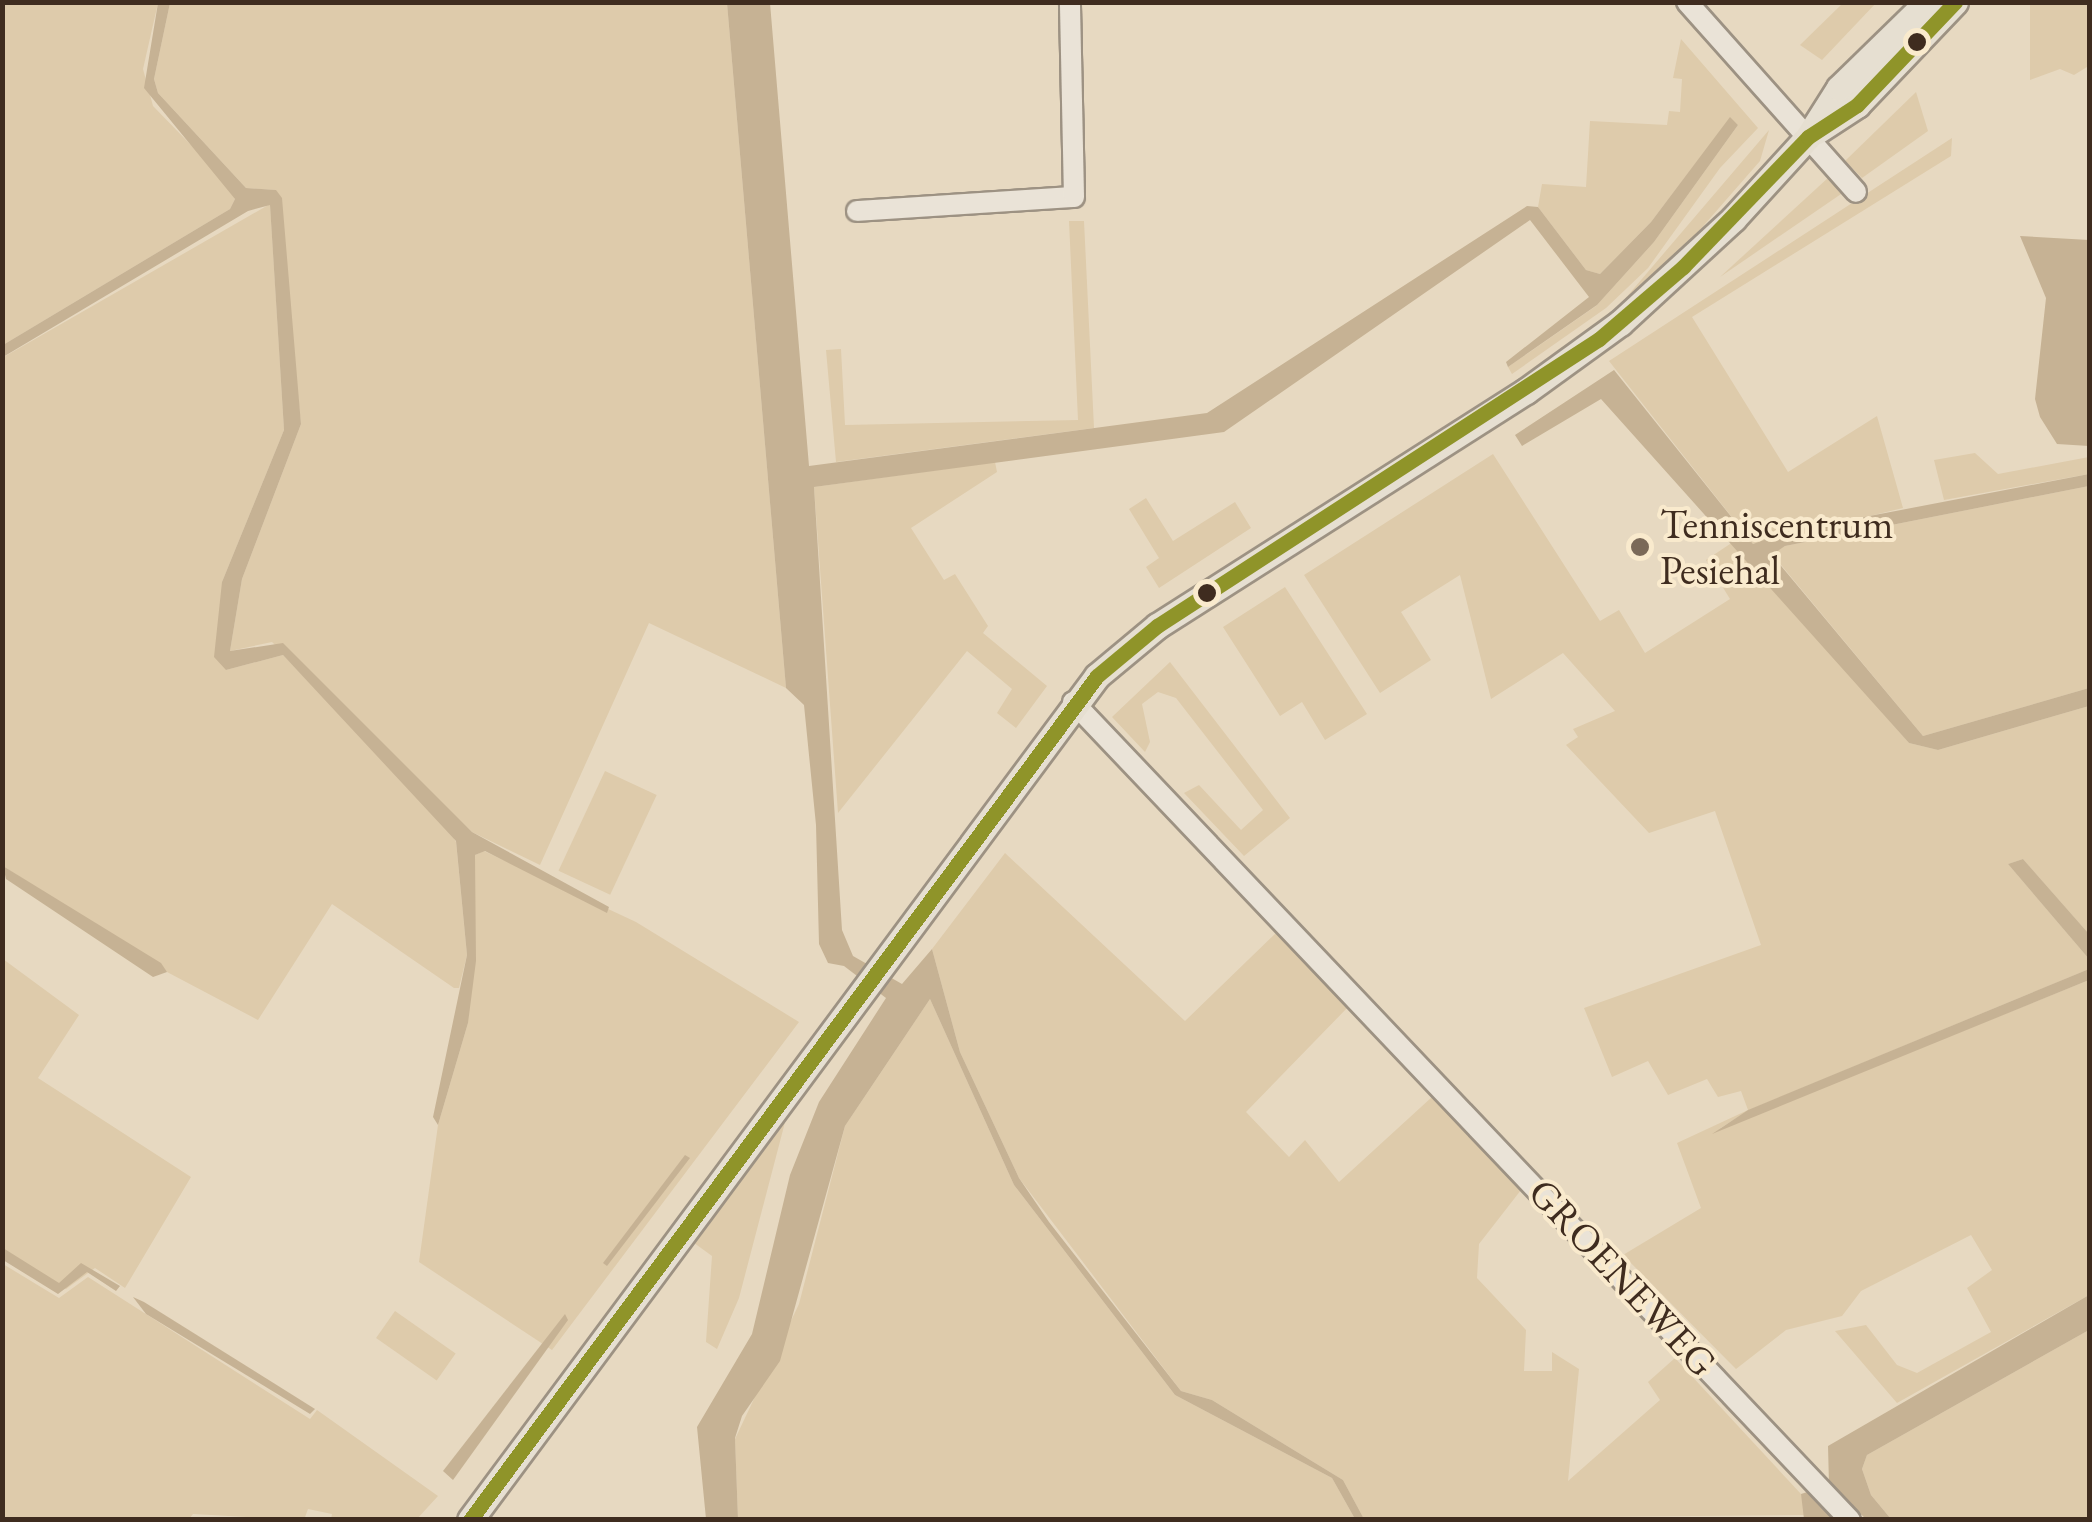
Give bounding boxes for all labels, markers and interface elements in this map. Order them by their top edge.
unlabelled marker [1907,32,1927,52]
place label: Tenniscentrum Pesiehal [1660,500,1893,594]
marker: Tenniscentrum Pesiehal [1629,536,1651,558]
unlabelled marker [1197,583,1217,603]
street label: GROENEWEG [1519,1168,1727,1386]

